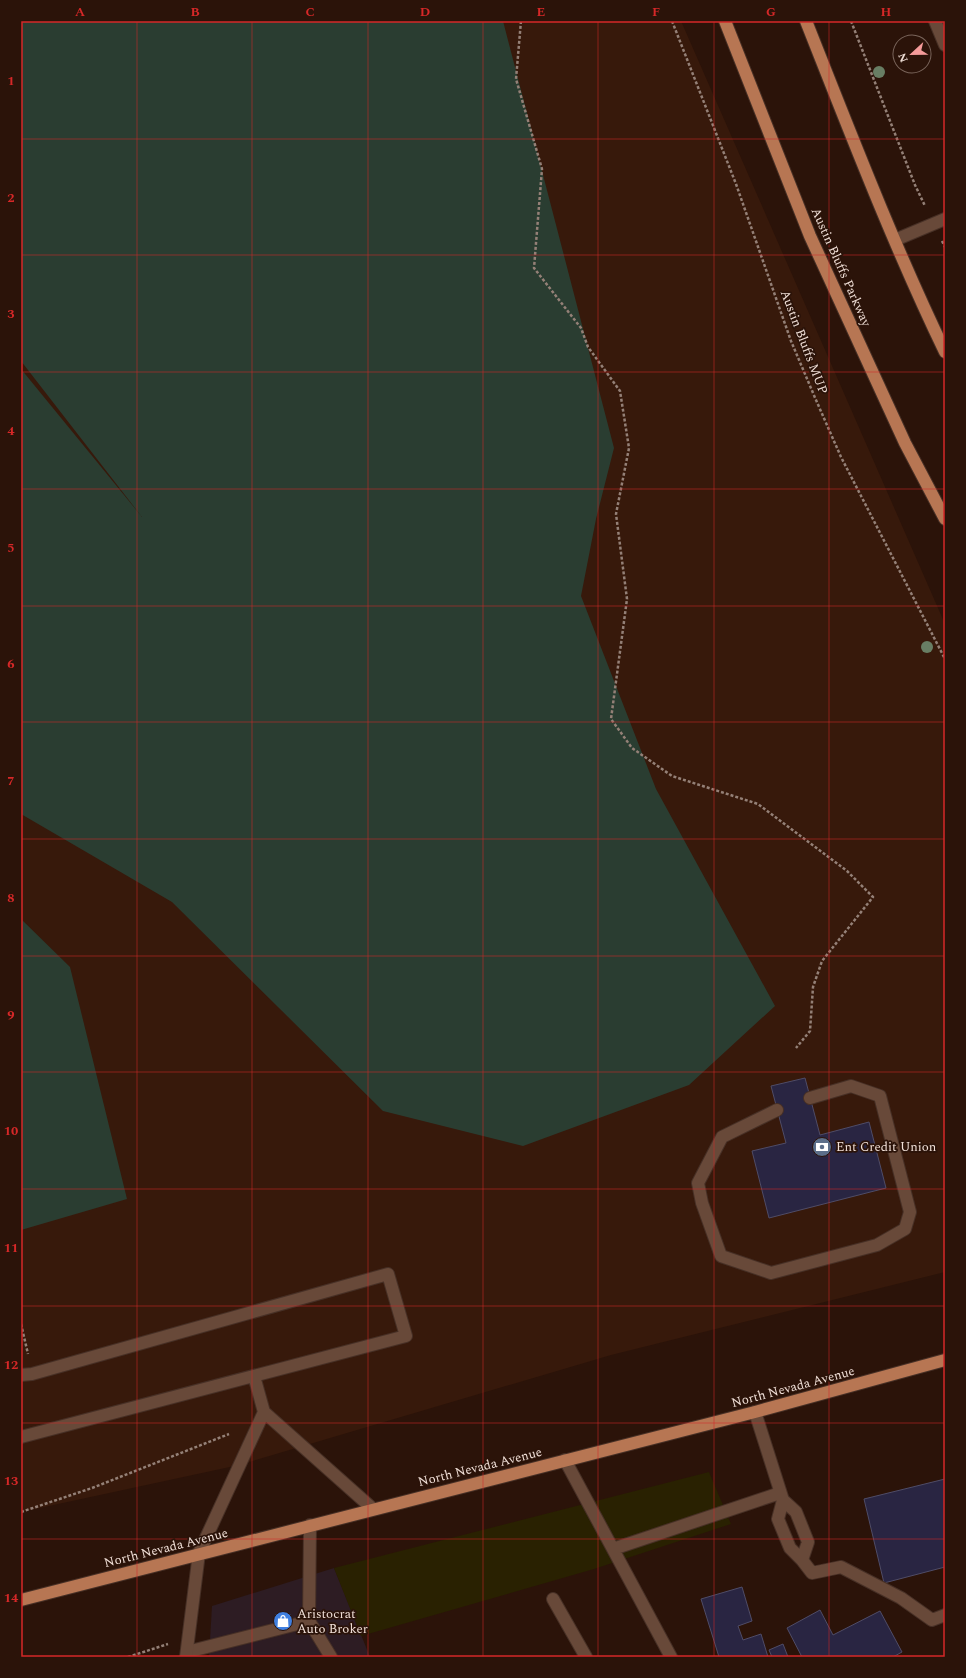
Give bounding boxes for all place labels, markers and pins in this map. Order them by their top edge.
bank icon: Ent Credit Union [811,1136,833,1158]
place label: Ent Credit Union [836,1137,937,1157]
place label: Aristocrat Auto Broker [297,1604,368,1639]
shop icon: Aristocrat Auto Broker [272,1610,294,1632]

